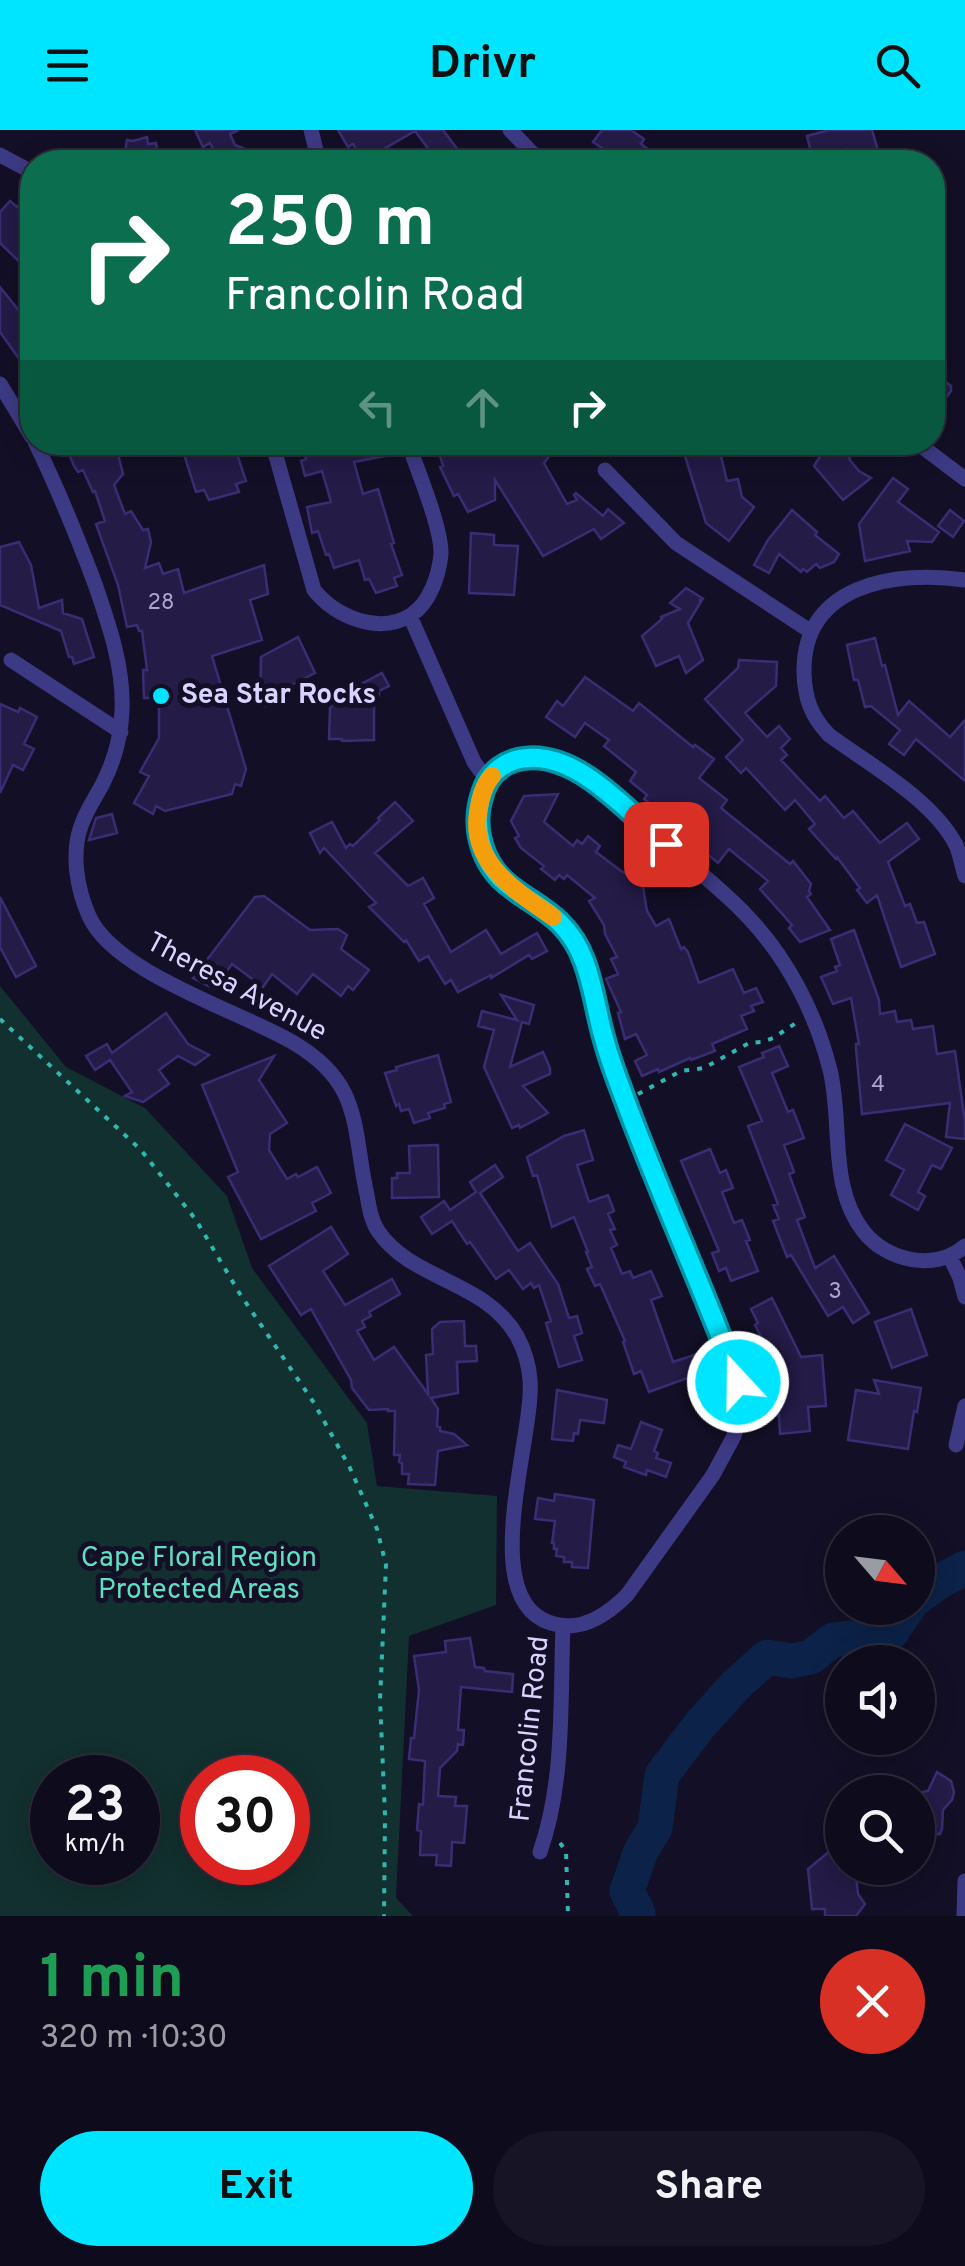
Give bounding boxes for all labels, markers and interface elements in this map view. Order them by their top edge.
text: Drivr [429,37,536,94]
icon: menu [40,38,95,93]
icon: search [870,38,925,93]
text: 250 m [225,182,435,271]
icon: right [60,190,190,320]
text: Francolin Road [225,269,525,326]
icon: left [350,380,405,435]
icon: ahead [455,380,510,435]
icon: right [560,380,615,435]
house number: 28 [148,590,174,617]
place label: Sea Star Rocks [181,678,376,714]
marker: Sea Star Rocks [150,685,172,707]
pin [624,802,709,887]
icon: arrive [639,817,694,872]
street label: Theresa Avenue [139,925,333,1051]
house number: 4 [871,1072,885,1099]
house number: 3 [828,1279,842,1306]
position arrow [686,1330,790,1434]
north arrow [825,1515,935,1625]
map controls [825,1515,935,1885]
park label: Cape Floral Region Protected Areas [81,1541,317,1609]
street label: Francolin Road [503,1634,559,1824]
button: sound [825,1645,935,1755]
speed limit sign: 30 [180,1755,310,1885]
button: search [825,1775,935,1885]
text: 23 [65,1776,125,1839]
text: km/h [65,1829,125,1861]
text: 1 min [40,1943,184,2019]
button: close [820,1949,925,2054]
text: 320 m · 10:30 [40,2019,228,2059]
button: Exit [40,2131,473,2246]
button: Share [493,2131,925,2246]

